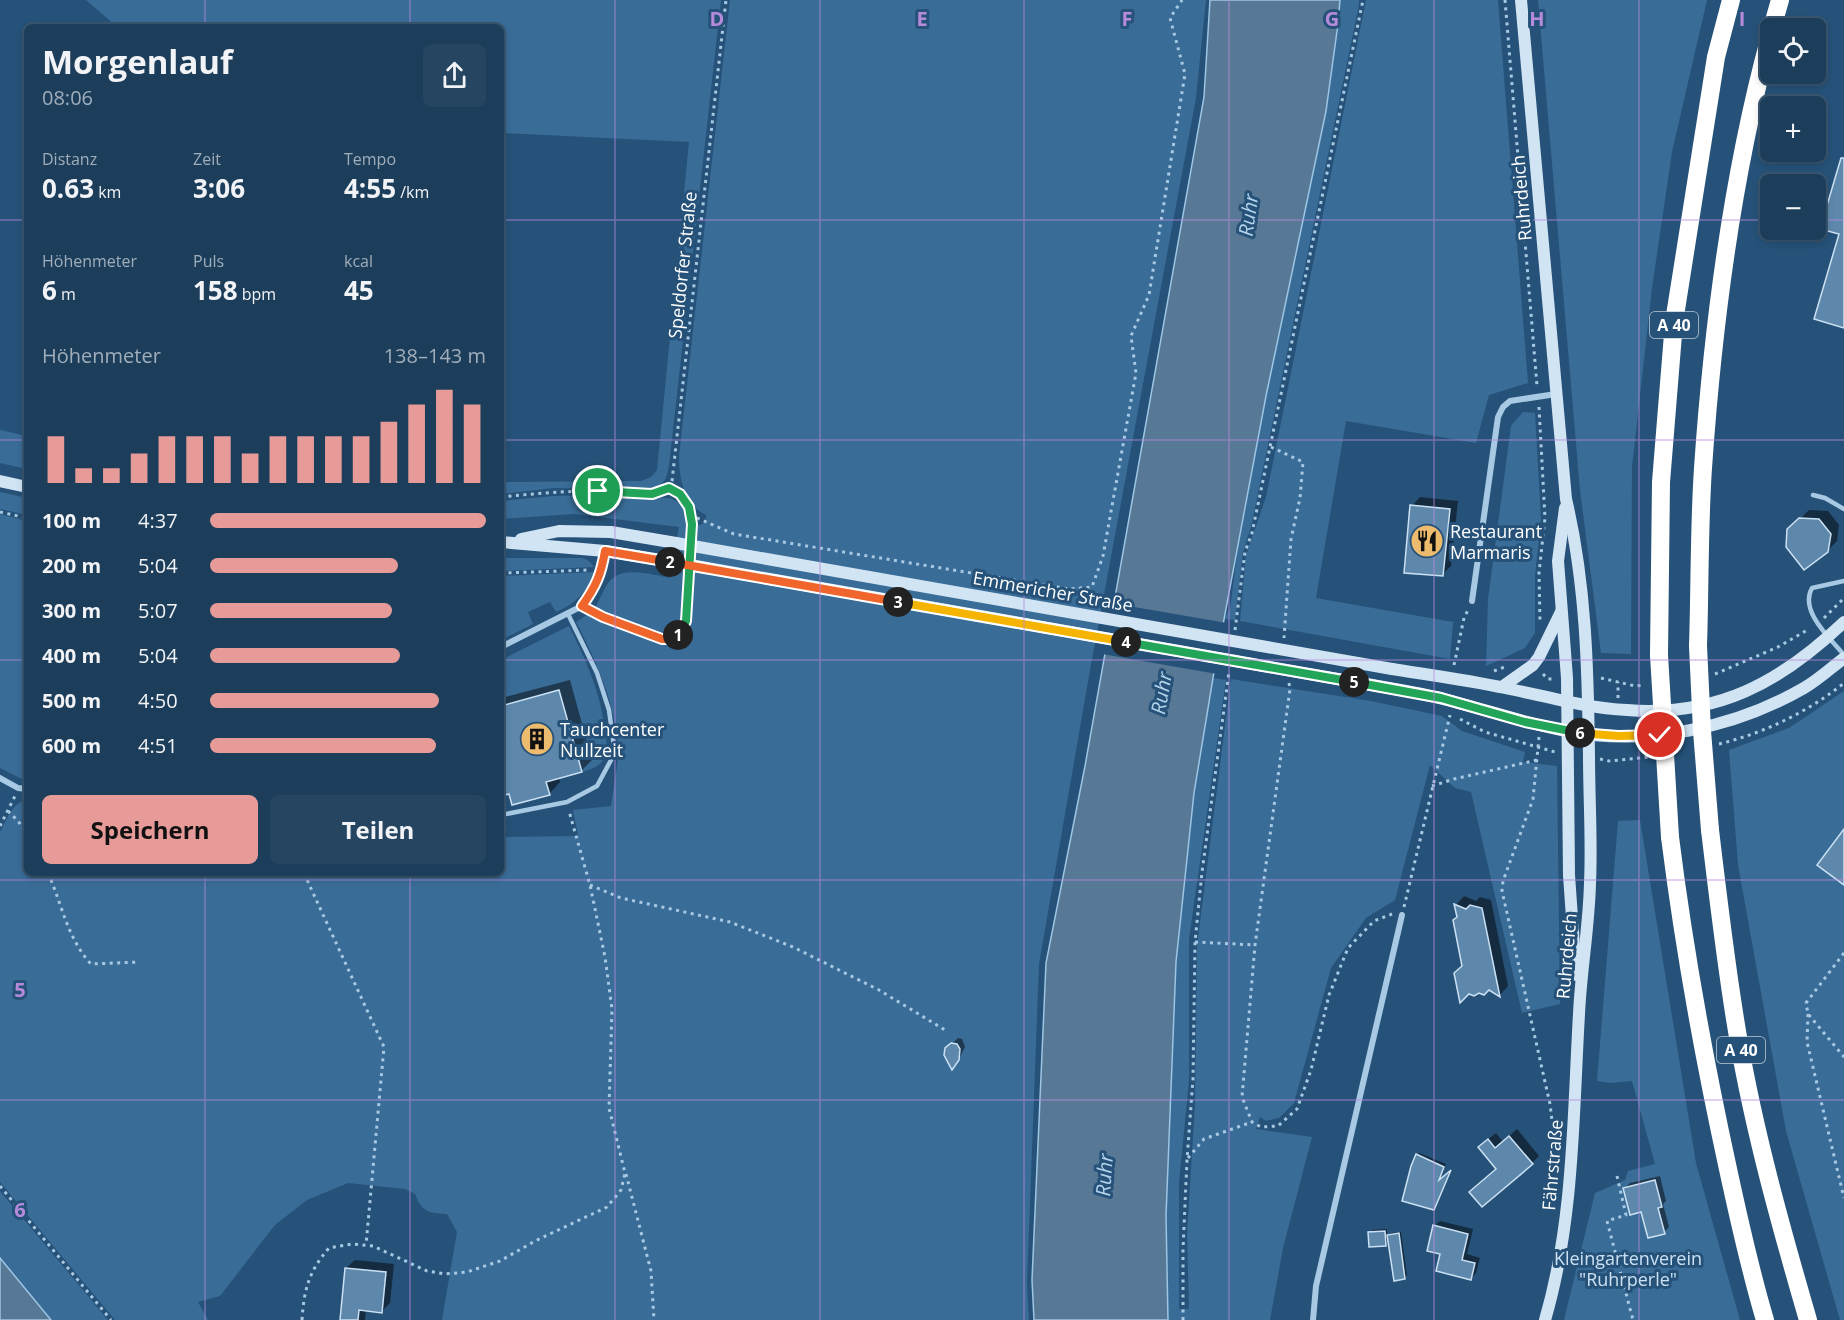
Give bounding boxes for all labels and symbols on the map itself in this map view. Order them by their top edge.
text: D [710,5,724,32]
text: E [916,5,928,32]
text: F [1122,5,1132,32]
text: G [1325,5,1339,32]
text: H [1529,5,1545,32]
text: I [1739,5,1745,32]
street label: Ruhrdeich [1505,154,1537,242]
street label: Speldorfer Straße [662,190,702,340]
water label: Ruhr [1232,191,1264,238]
road number: A 40 [1650,312,1698,338]
pin [572,465,623,516]
place label: Restaurant Marmaris [1450,519,1542,564]
restaurant icon: Restaurant Marmaris [1409,523,1445,559]
pin: 2 [655,547,685,577]
street label: Emmericher Straße [971,565,1135,617]
pin: 3 [883,587,913,617]
pin: 1 [663,620,693,650]
pin: 4 [1111,627,1141,657]
pin: 5 [1339,667,1369,697]
water label: Ruhr [1144,669,1178,716]
pin [1634,709,1685,760]
place label: Tauchcenter Nullzeit [560,717,665,762]
pin: 6 [1565,718,1595,748]
building icon: Tauchcenter Nullzeit [519,721,555,757]
street label: Ruhrdeich [1550,912,1582,1000]
text: 5 [14,976,26,1003]
road number: A 40 [1717,1037,1765,1063]
street label: Fährstraße [1536,1118,1568,1212]
water label: Ruhr [1089,1152,1119,1197]
text: 6 [14,1196,26,1223]
park label: Kleingartenverein "Ruhrperle" [1554,1246,1702,1291]

